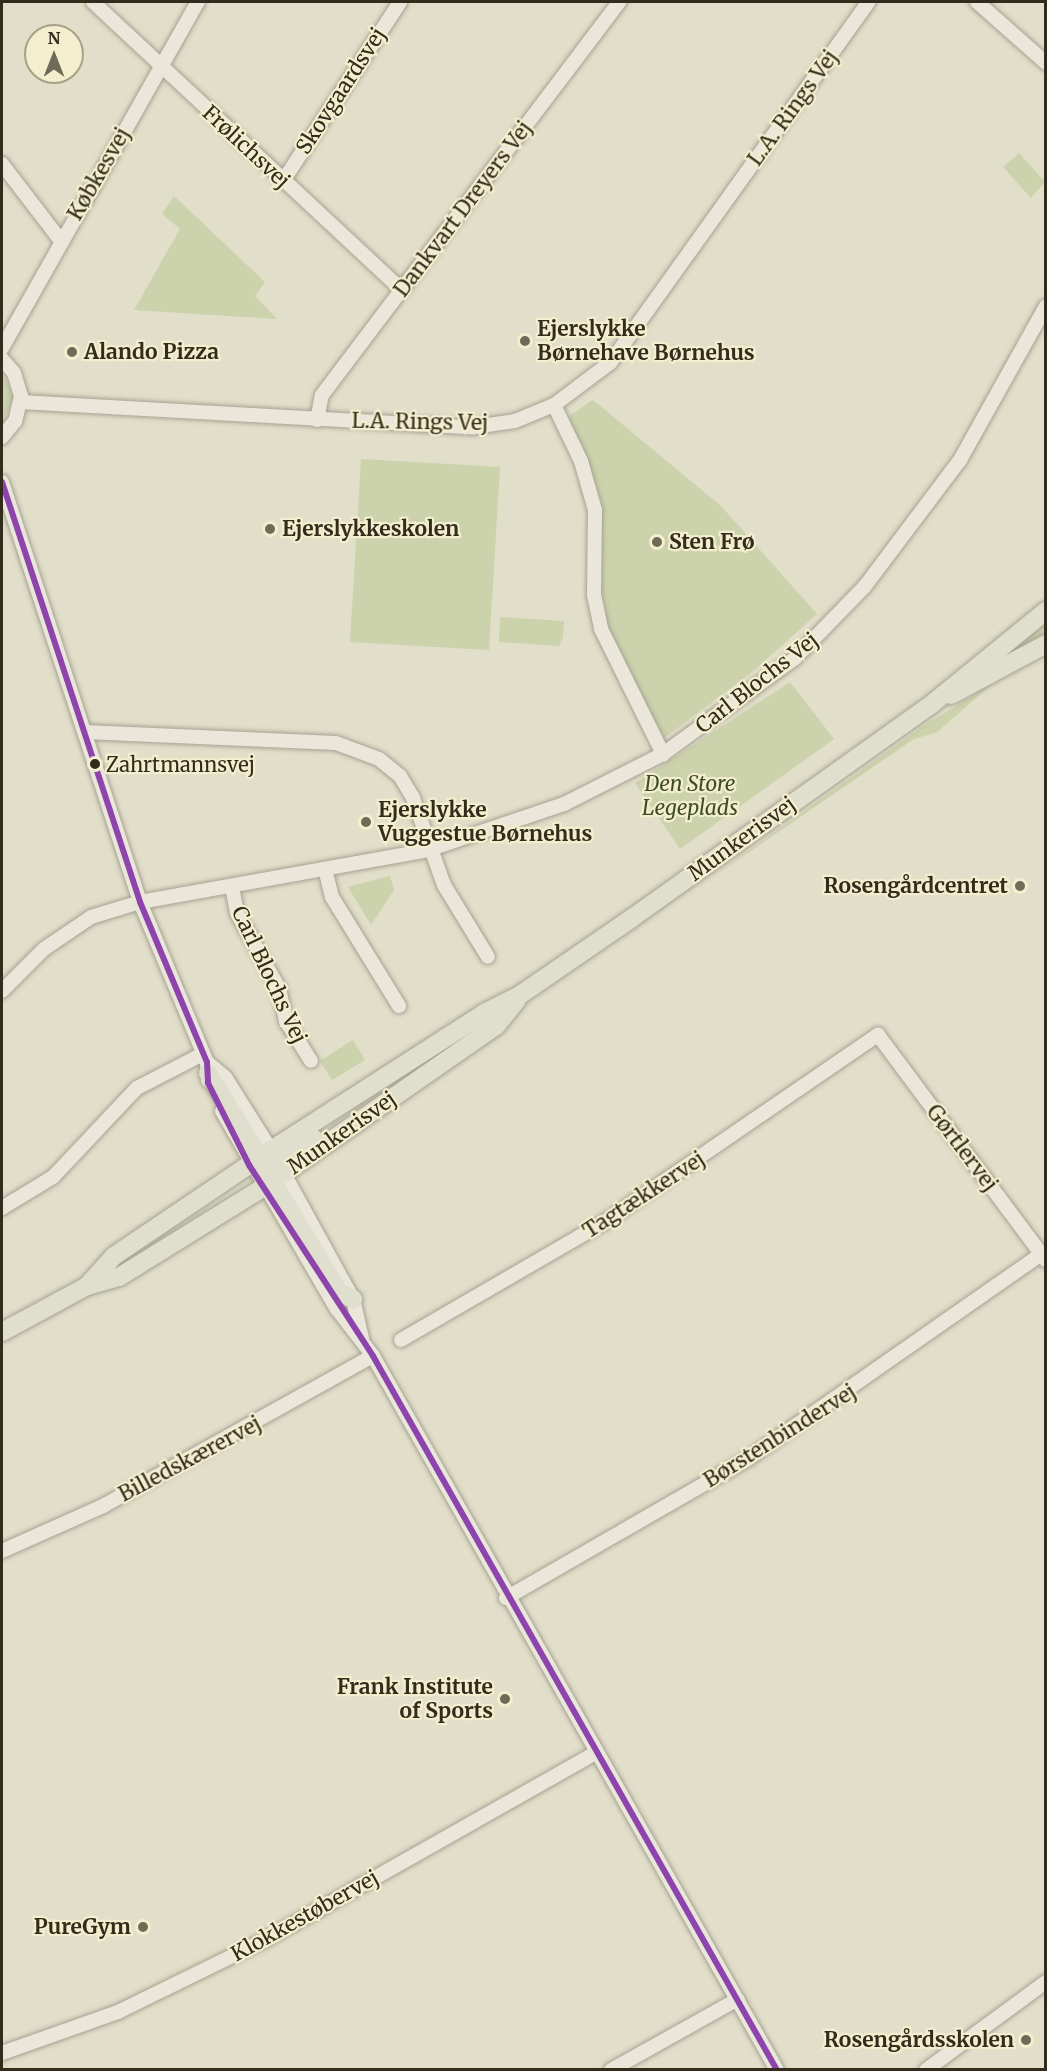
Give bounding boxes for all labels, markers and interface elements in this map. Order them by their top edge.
street label: Skovgaardsvej [291,23,391,159]
north arrow [24,24,84,84]
text: N [48,28,60,48]
street label: L.A. Rings Vej [743,45,843,171]
street label: Frølichsvej [197,100,295,194]
street label: Dankvart Dreyers Vej [389,116,537,302]
street label: Købkesvej [62,123,136,225]
place label: Ejerslykke Børnehave Børnehus [537,316,755,366]
marker: Ejerslykke Børnehave Børnehus [518,334,532,348]
place label: Alando Pizza [84,339,219,365]
marker: Alando Pizza [65,345,79,359]
street label: L.A. Rings Vej [351,408,489,436]
place label: Ejerslykkeskolen [282,516,459,542]
marker: Ejerslykkeskolen [263,522,277,536]
place label: Sten Frø [669,529,755,555]
marker: Sten Frø [650,535,664,549]
street label: Carl Blochs Vej [691,627,823,739]
place label: Zahrtmannsvej [106,752,255,776]
marker: Zahrtmannsvej [89,758,101,770]
park label: Den Store Legeplads [642,771,738,821]
street label: Munkerisvej [683,792,801,886]
place label: Ejerslykke Vuggestue Børnehus [378,797,592,847]
marker: Ejerslykke Vuggestue Børnehus [359,815,373,829]
place label: Rosengårdcentret [823,873,1008,899]
marker: Rosengårdcentret [1013,879,1027,893]
street label: Carl Blochs Vej [226,902,312,1048]
street label: Munkerisvej [283,1086,401,1180]
street label: Gørtlervej [921,1100,1003,1196]
street label: Tagtækkervej [578,1146,710,1244]
street label: Børstenbindervej [699,1379,861,1493]
street label: Billedskærervej [114,1411,266,1507]
place label: Frank Institute of Sports [337,1674,493,1724]
marker: Frank Institute of Sports [498,1692,512,1706]
street label: Klokkestøbervej [227,1865,383,1967]
place label: PureGym [34,1914,131,1940]
marker: PureGym [136,1920,150,1934]
place label: Rosengårdsskolen [824,2027,1014,2053]
marker: Rosengårdsskolen [1019,2033,1033,2047]

